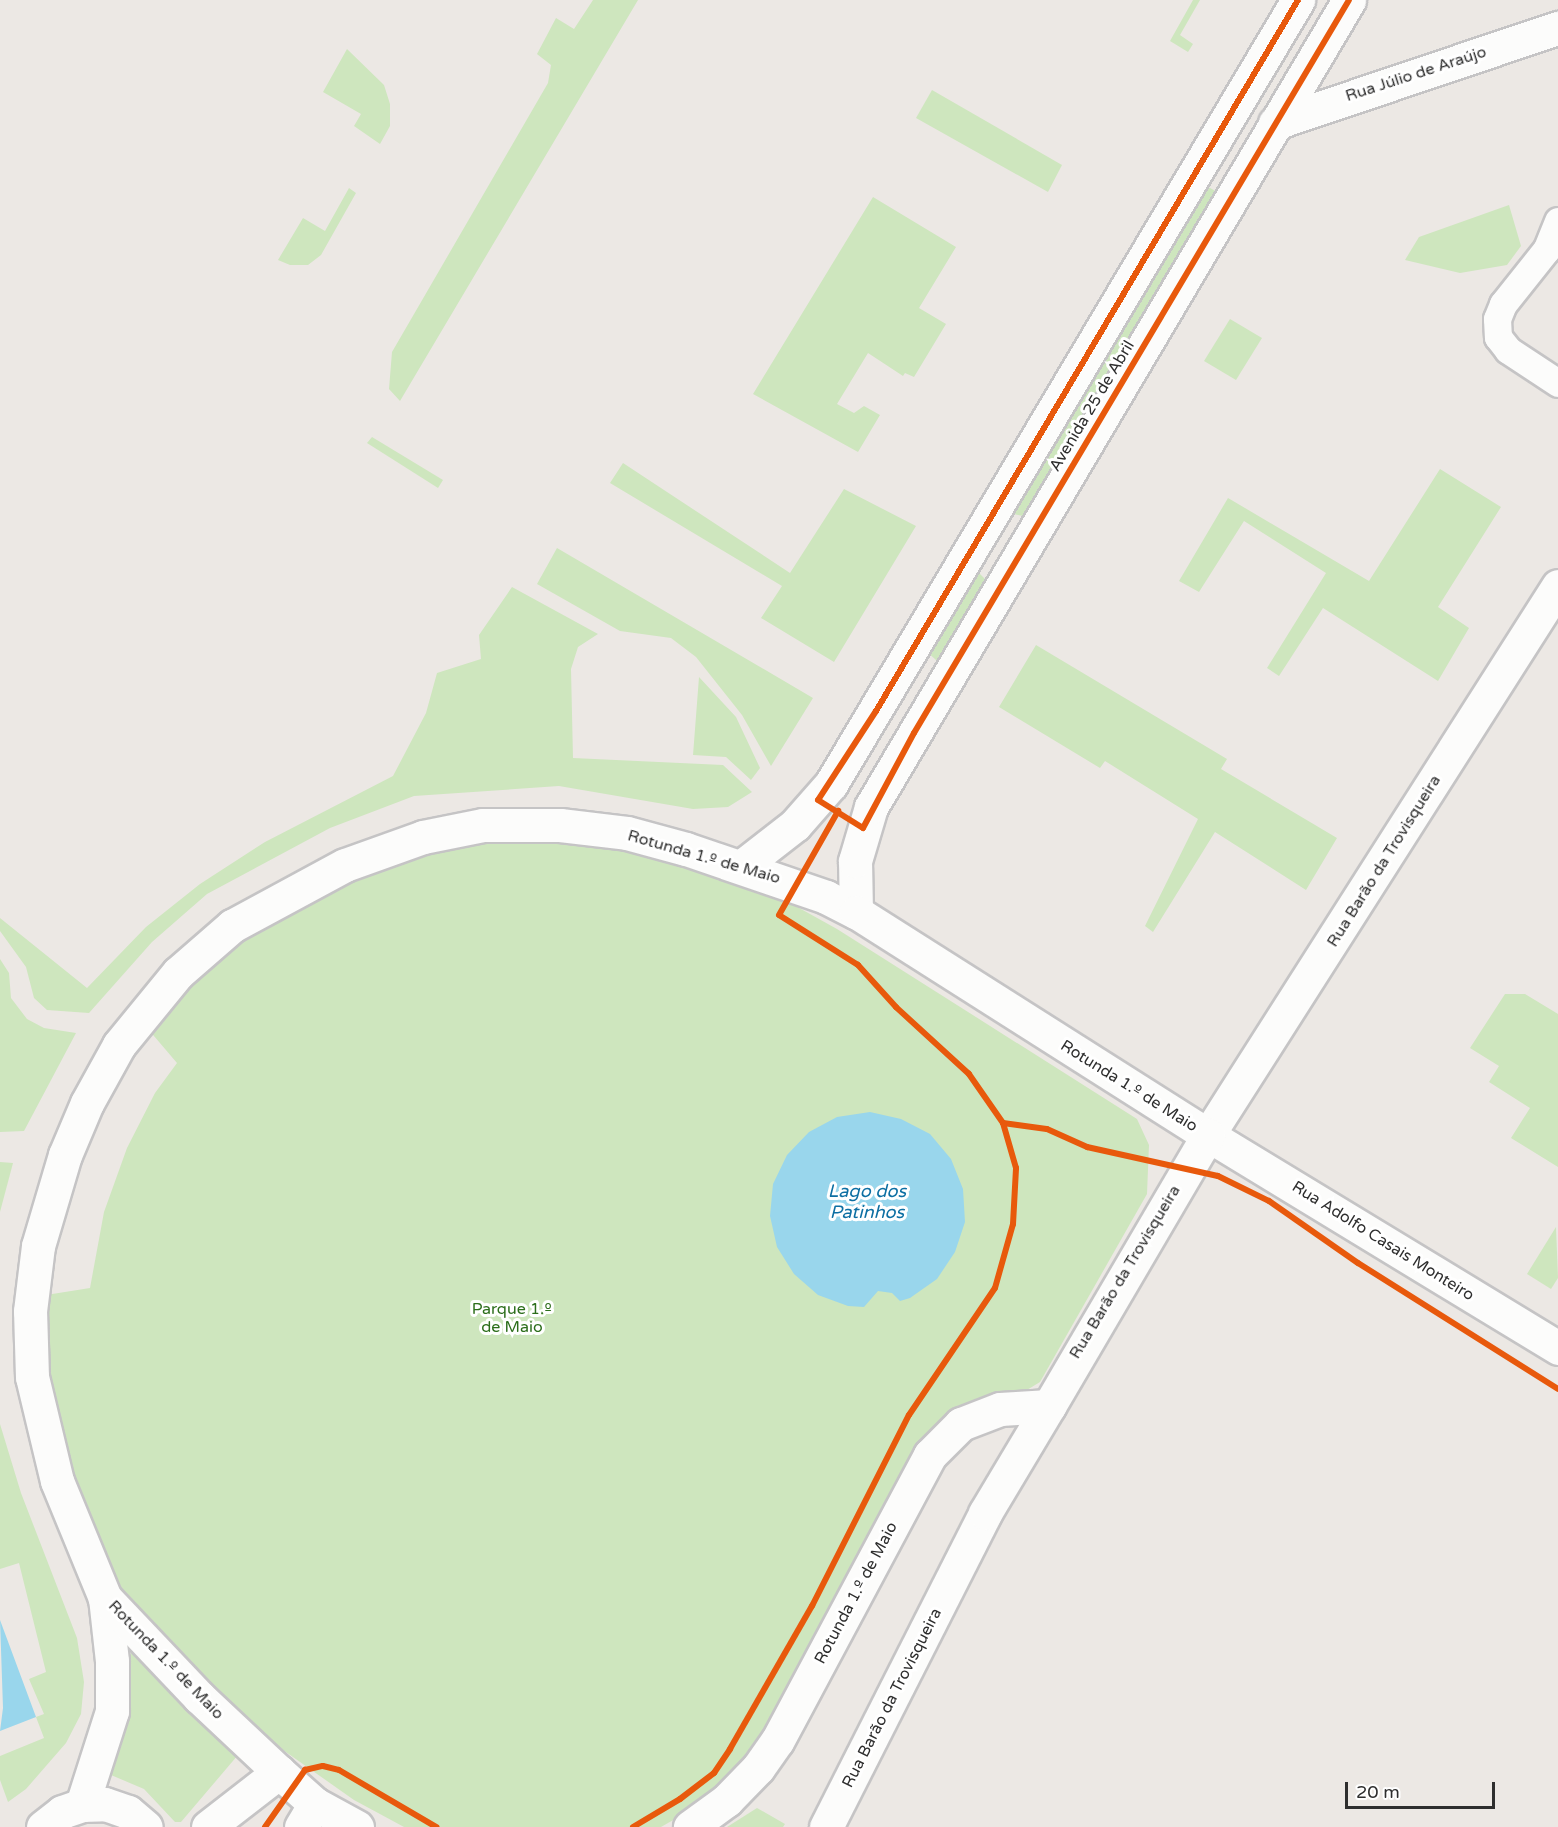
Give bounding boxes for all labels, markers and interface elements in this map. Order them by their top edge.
street label: Rua Júlio de Araújo [1343,42,1489,106]
street label: Avenida 25 de Abril [1045,337,1139,475]
street label: Rua Barão da Trovisqueira [1323,772,1445,950]
street label: Rotunda 1.º de Maio [625,826,783,888]
street label: Rotunda 1.º de Maio [1057,1036,1201,1136]
street label: Rua Adolfo Casais Monteiro [1288,1177,1478,1305]
water label: Lago dos Patinhos [828,1181,906,1224]
street label: Rua Barão da Trovisqueira [1066,1182,1184,1362]
park label: Parque 1.º de Maio [472,1299,552,1337]
street label: Rotunda 1.º de Maio [810,1519,902,1667]
street label: Rotunda 1.º de Maio [104,1597,228,1723]
street label: Rua Barão da Trovisqueira [838,1605,946,1791]
scale bar [1348,1770,1498,1808]
text: 20 m [1356,1781,1400,1803]

